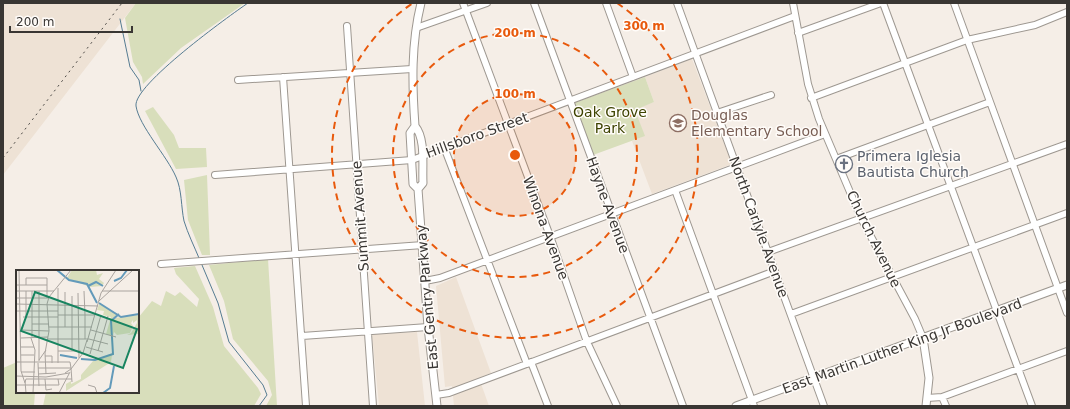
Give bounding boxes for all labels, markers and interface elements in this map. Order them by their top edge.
scale bar [10,8,132,34]
text: 200 m [16,15,54,29]
text: 300 m [623,19,665,33]
text: 200 m [494,26,536,40]
text: 100 m [494,87,536,101]
park label: Oak Grove Park [573,104,647,136]
place label: Douglas Elementary School [691,107,823,139]
street label: Hillsboro Street [424,109,531,161]
school or university icon: Douglas Elementary School [668,113,688,133]
centre of rings [508,148,522,162]
place label: Primera Iglesia Bautista Church [857,148,969,180]
street label: North Carlyle Avenue [726,154,792,300]
church icon: Primera Iglesia Bautista Church [834,154,854,174]
street label: Hayne Avenue [583,155,633,255]
street label: Summit Avenue [348,160,372,272]
street label: Winona Avenue [520,174,572,282]
street label: Church Avenue [844,188,904,290]
street label: East Gentry Parkway [413,224,441,370]
inset map [16,270,139,393]
street label: East Martin Luther King Jr Boulevard [780,295,1024,397]

